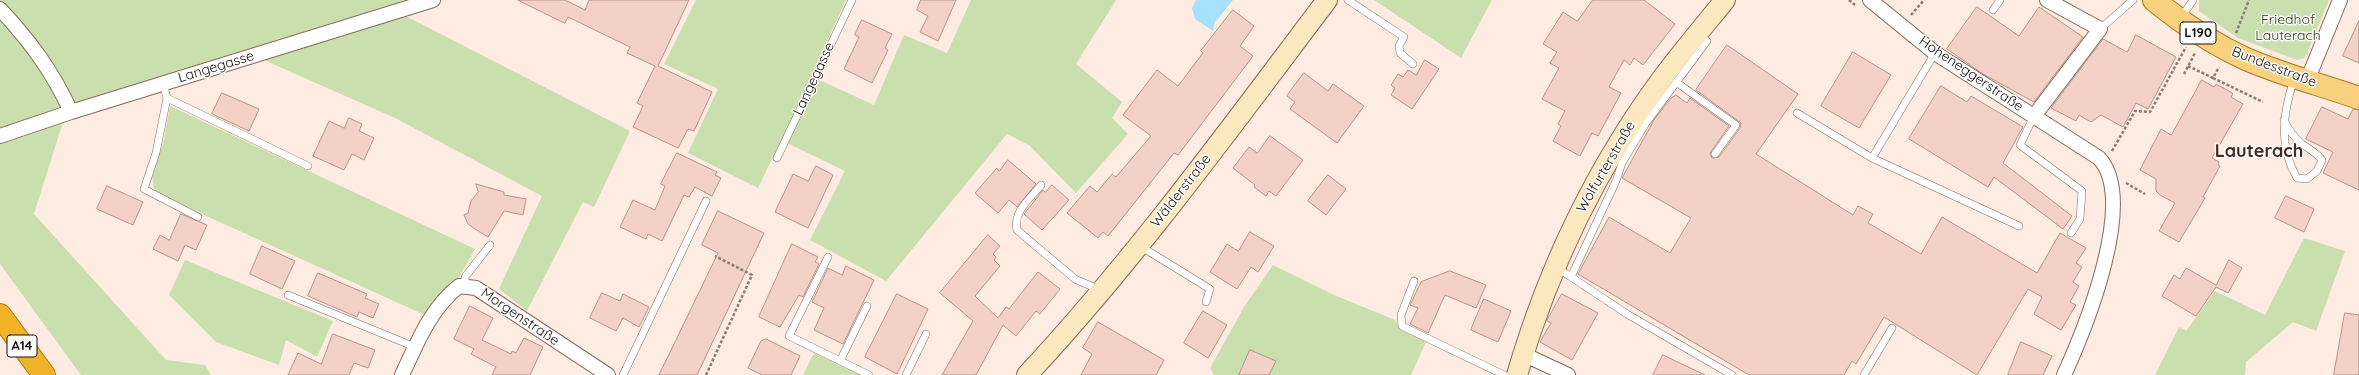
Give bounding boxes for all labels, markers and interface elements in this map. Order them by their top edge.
park label: Friedhof Lauterach [2255,12,2321,44]
road number: L190 [2180,22,2216,44]
street label: Hoheneggerstraße [1916,33,2026,115]
street label: Langegasse [790,40,838,118]
street label: Bundesstraße [2229,43,2319,91]
street label: Langegasse [176,47,256,87]
street label: Wolfurterstraße [1573,118,1639,216]
district label: Lauterach [2215,141,2303,163]
street label: Wälderstraße [1147,151,1215,231]
street label: Morgenstraße [478,285,562,349]
road number: A14 [7,335,37,357]

